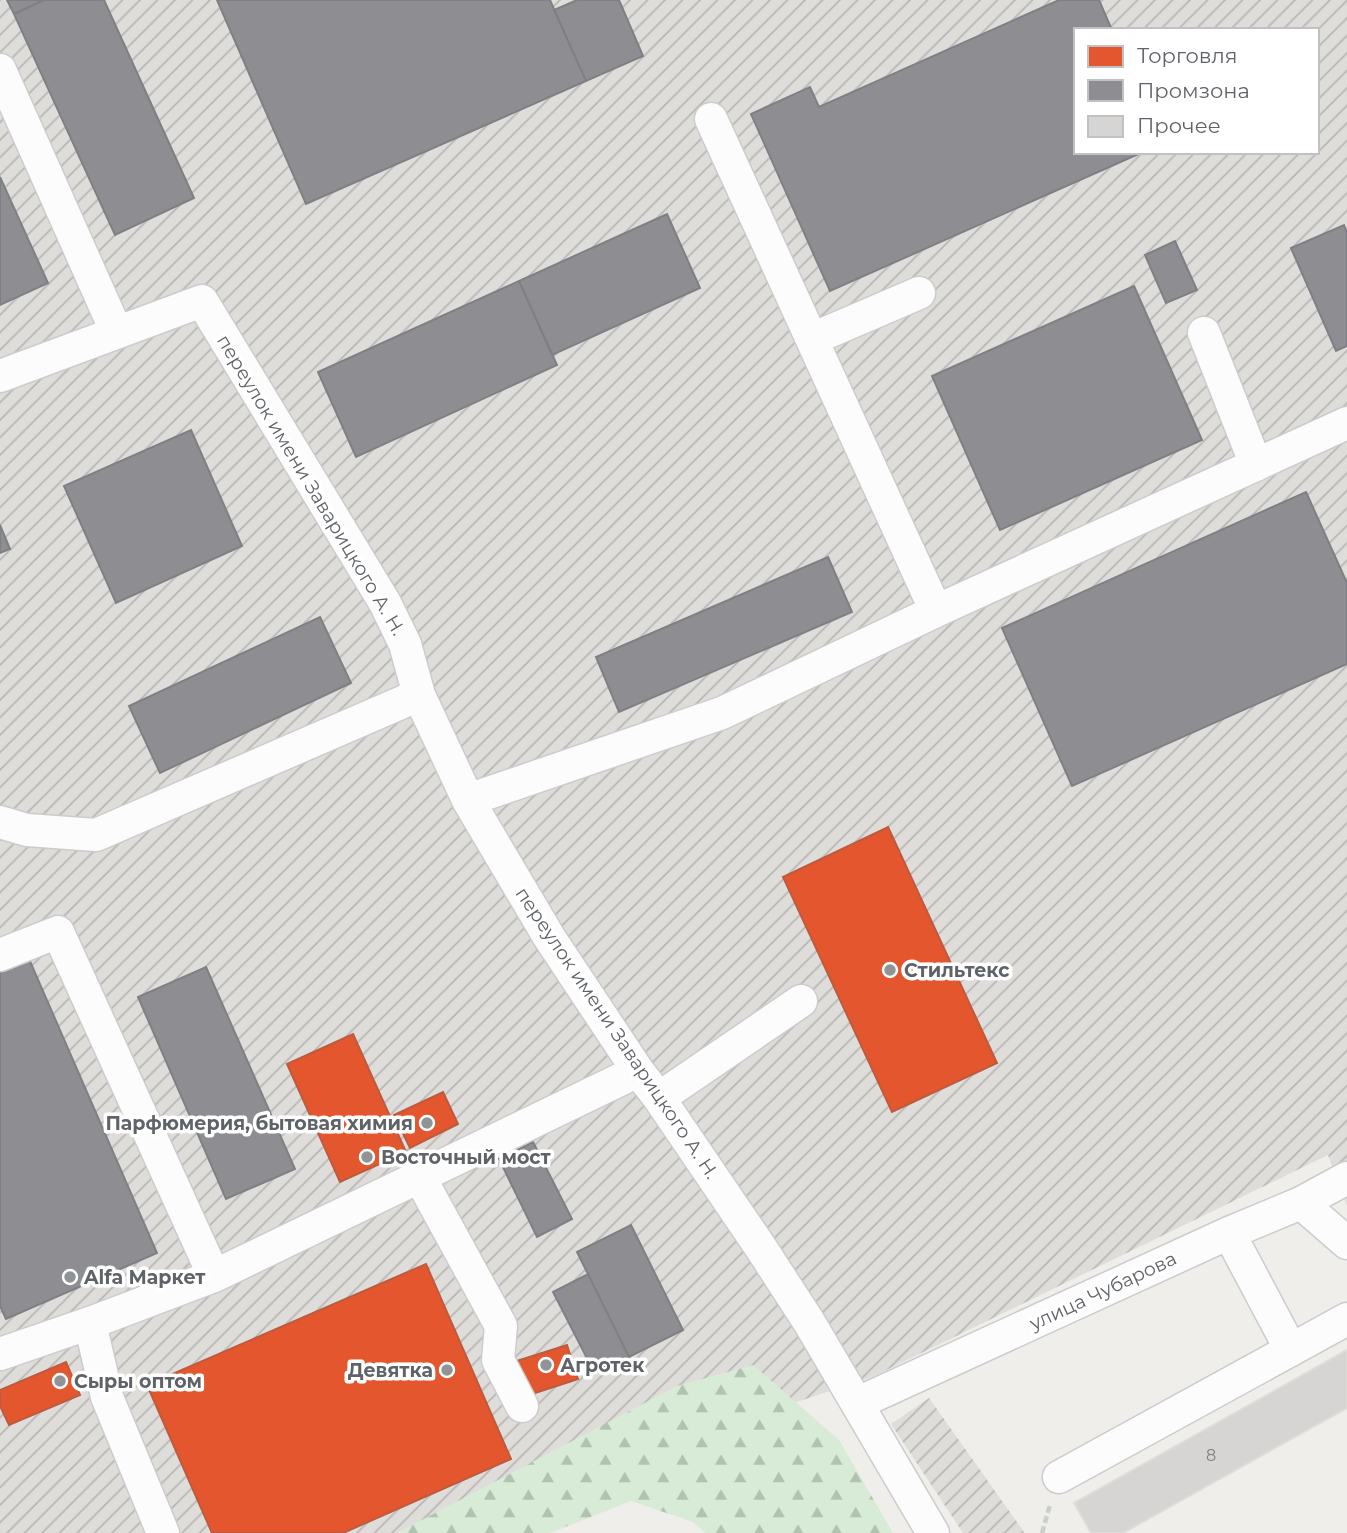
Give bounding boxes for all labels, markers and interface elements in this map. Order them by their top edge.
legend [1074,28,1319,154]
text: Торговля [1137,43,1238,68]
text: Промзона [1137,78,1250,103]
text: Прочее [1137,113,1221,138]
street label: переулок имени Заварицкого А. Н. [212,331,410,639]
street label: переулок имени Заварицкого А. Н. [511,883,723,1183]
place label: Стильтекс [904,959,1010,982]
marker: Стильтекс [882,962,898,978]
place label: Парфюмерия, бытовая химия [105,1112,413,1135]
marker: Парфюмерия, бытовая химия [419,1115,435,1131]
place label: Восточный мост [381,1146,552,1169]
marker: Восточный мост [359,1149,375,1165]
street label: улица Чубарова [1025,1247,1180,1336]
place label: Alfa Маркет [83,1266,206,1289]
marker: Alfa Маркет [62,1269,78,1285]
place label: Агротек [560,1354,645,1377]
marker: Агротек [538,1357,554,1373]
place label: Девятка [348,1359,433,1382]
marker: Девятка [439,1362,455,1378]
place label: Сыры оптом [74,1370,202,1393]
marker: Сыры оптом [52,1373,68,1389]
house number: 8 [1206,1446,1216,1465]

